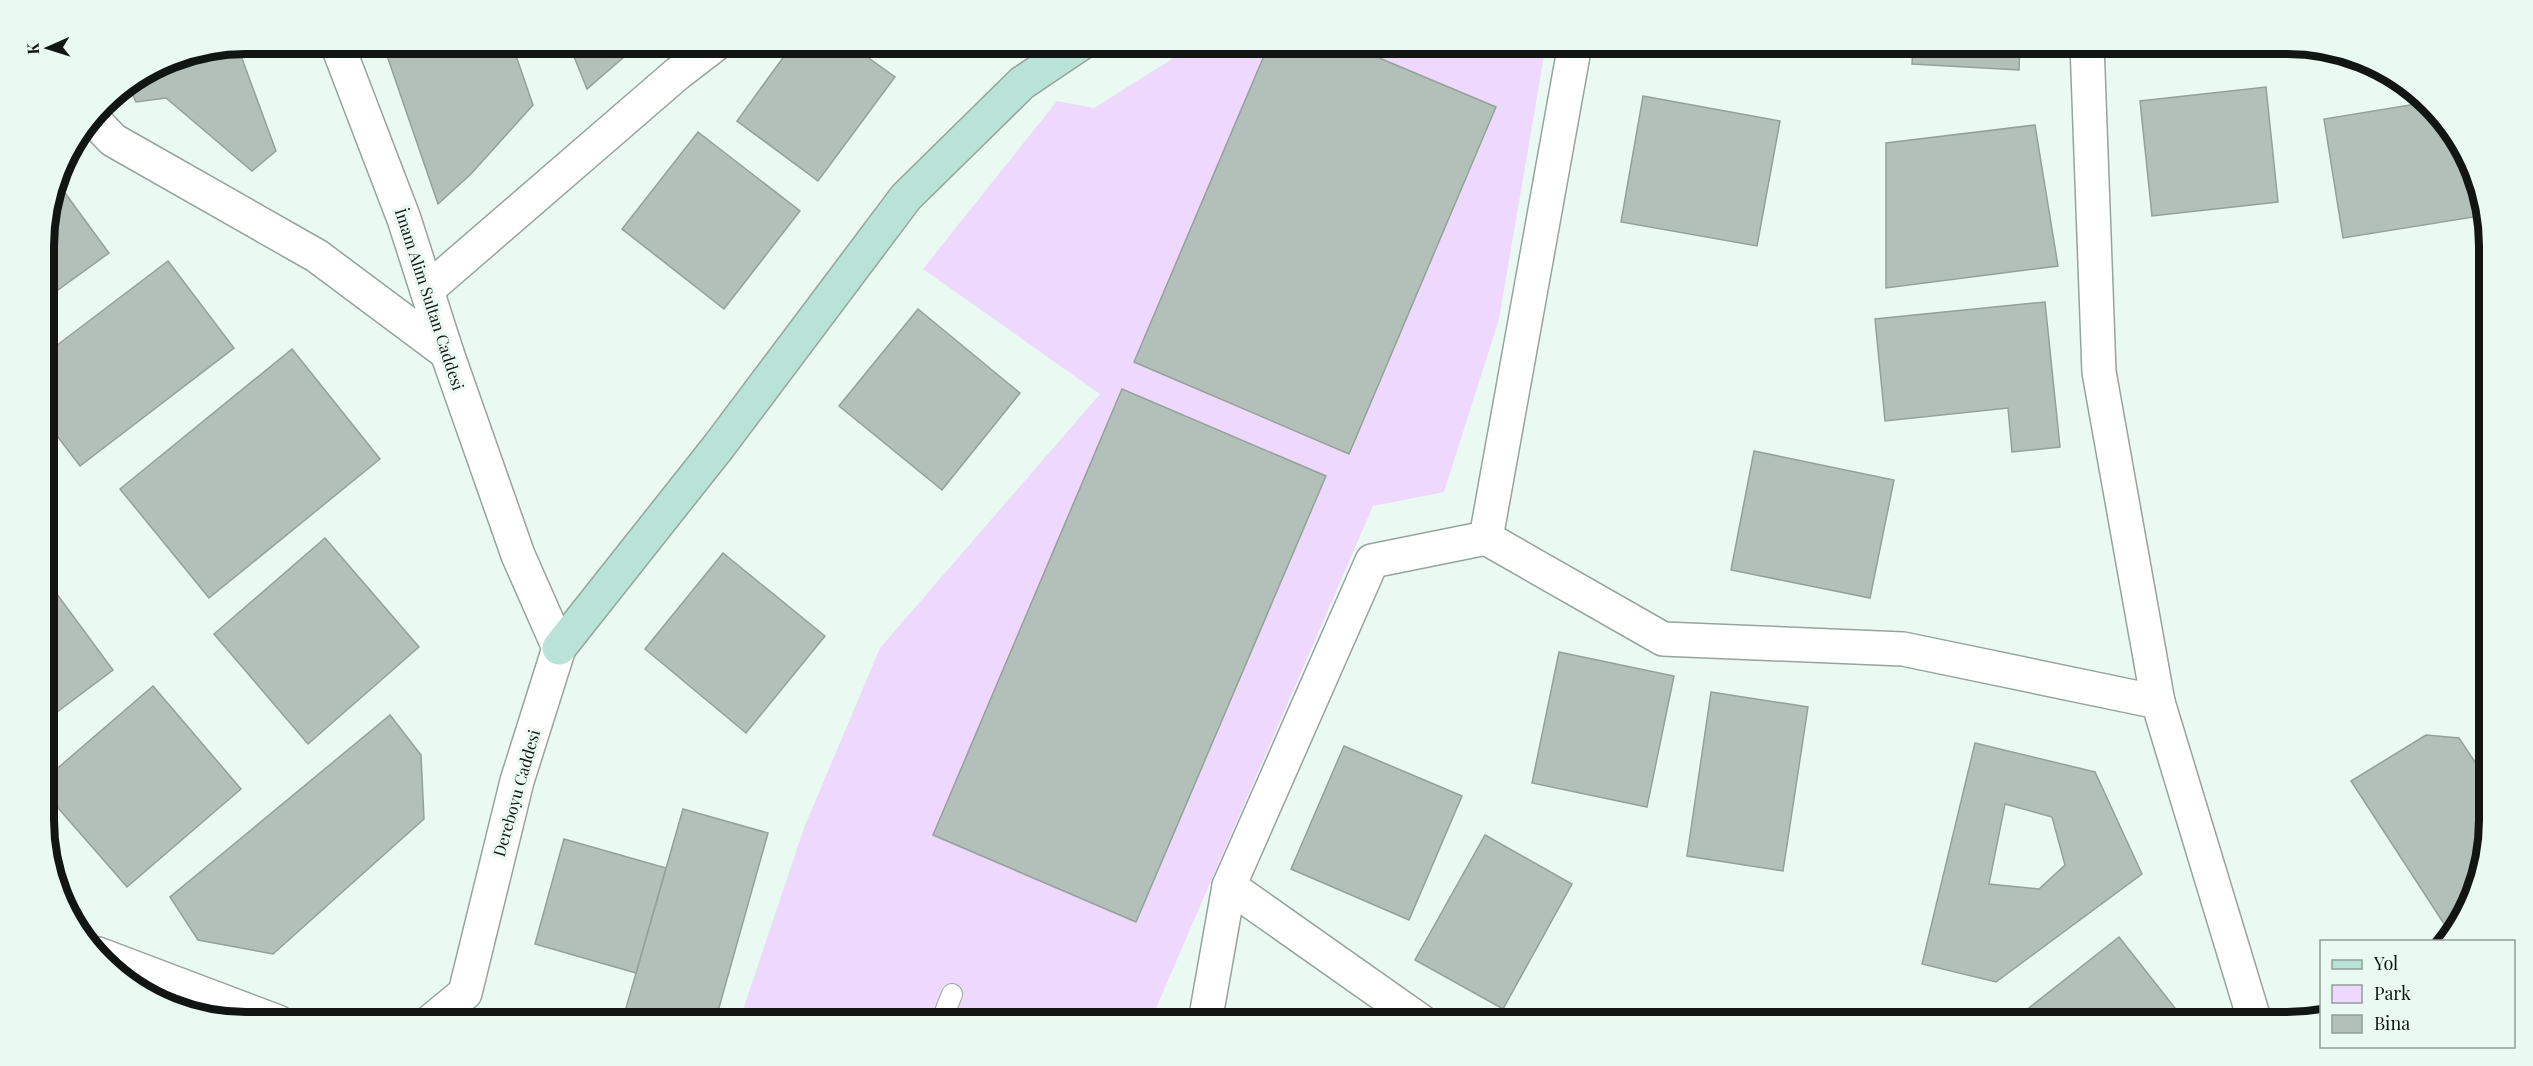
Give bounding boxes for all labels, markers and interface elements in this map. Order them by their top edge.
north arrow [18,18,78,78]
text: K [22,42,43,55]
street label: İmam Alim Sultan Caddesi [391,205,469,393]
street label: Dereboyu Caddesi [488,727,544,859]
legend [2320,940,2515,1048]
text: Yol [2373,951,2398,975]
text: Park [2374,981,2411,1005]
text: Bina [2374,1011,2410,1035]

